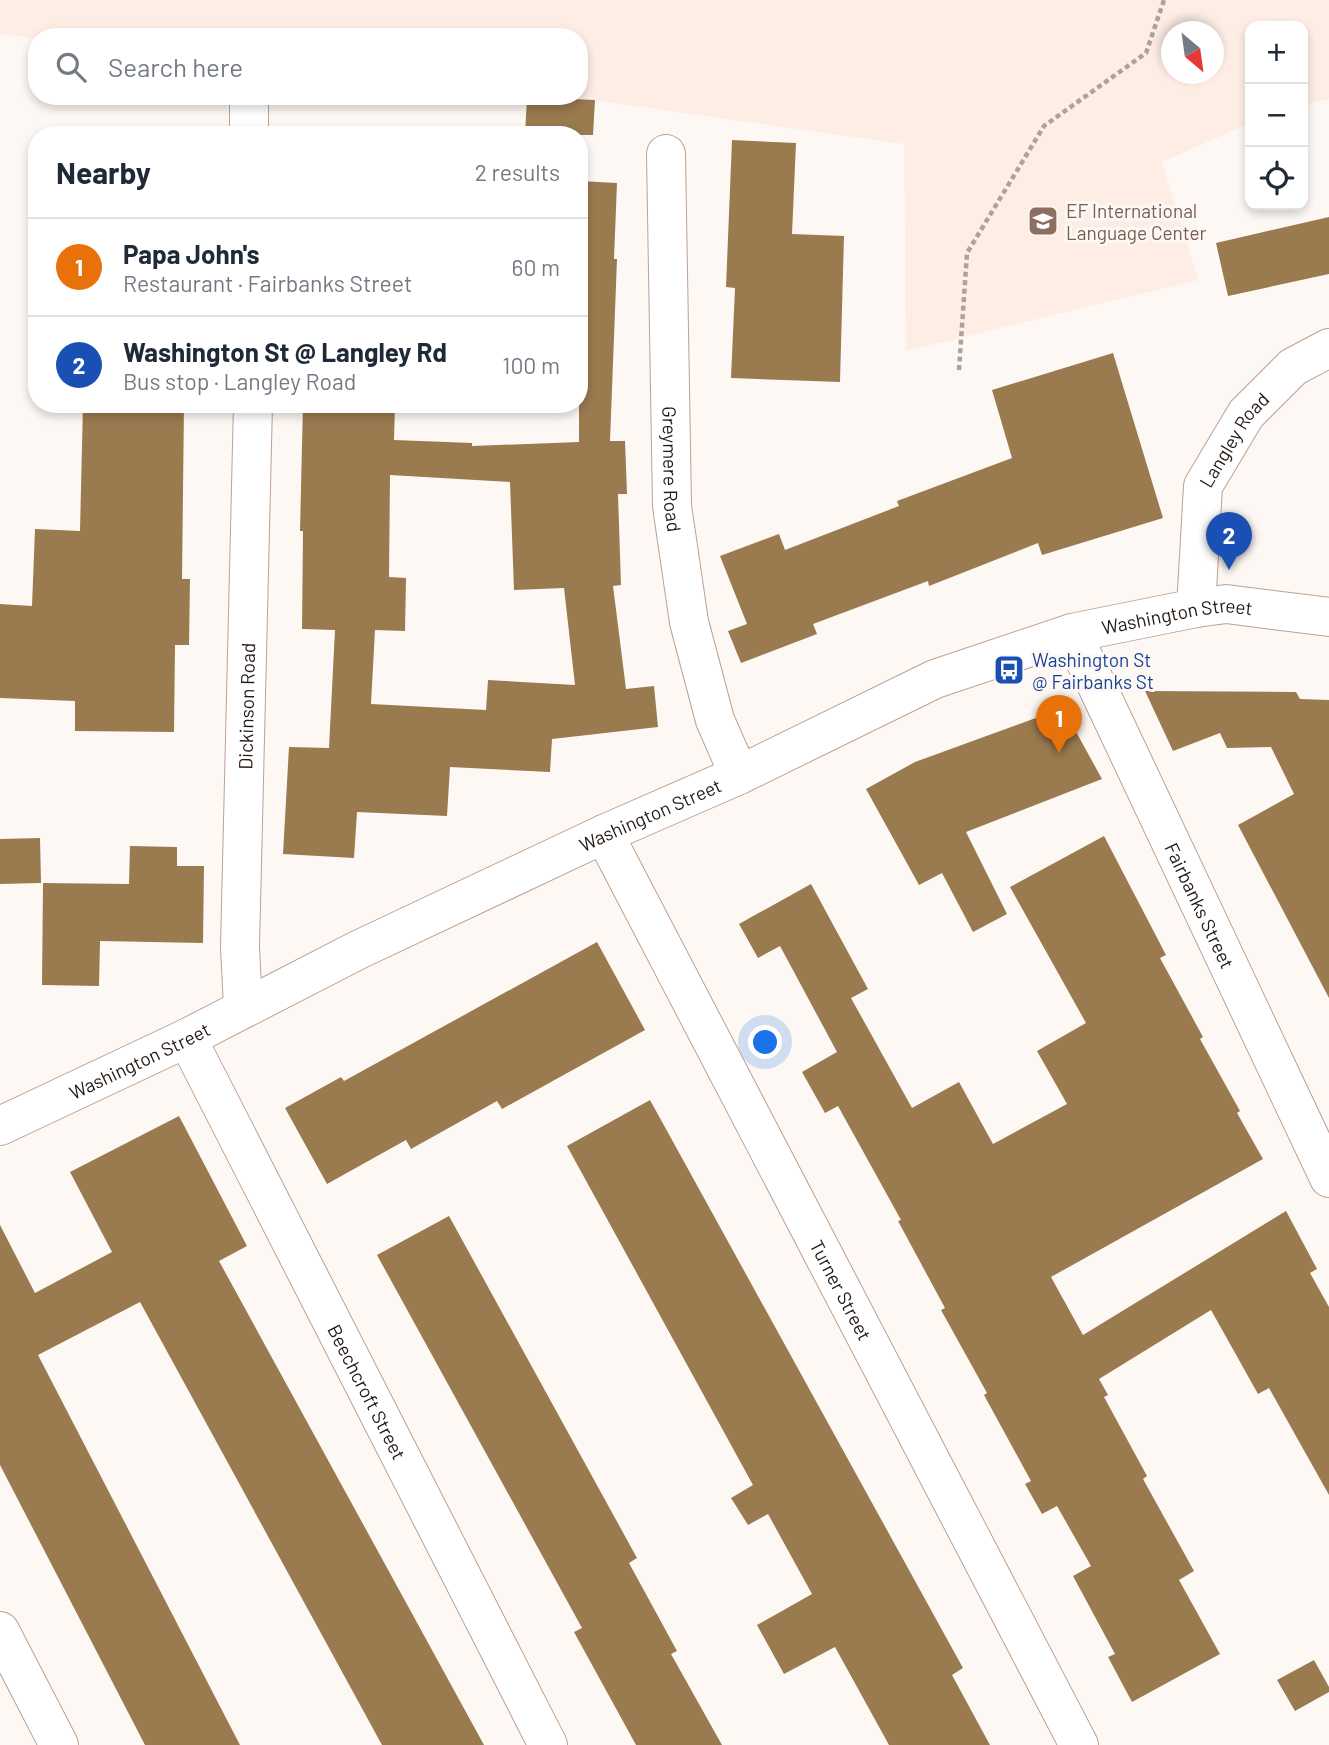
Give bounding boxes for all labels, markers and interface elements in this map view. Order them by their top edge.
north arrow [1161,21,1224,84]
map controls [1245,21,1308,210]
button: + [1245,21,1308,84]
search box [28,28,588,105]
icon: search [52,48,90,86]
text: Search here [108,51,243,82]
button: − [1245,84,1308,147]
button: locate [1245,147,1308,210]
text: Nearby [56,154,151,190]
text: 2 results [475,158,560,186]
place label: EF International Language Center [1066,199,1207,244]
school or university icon: EF International Language Center [1026,204,1060,238]
text: Papa John's [123,238,260,269]
text: 1 [75,253,83,281]
text: 60 m [512,253,560,281]
text: Restaurant · Fairbanks Street [123,269,412,297]
text: Washington St @ Langley Rd [123,336,447,367]
text: 2 [73,351,85,379]
text: 100 m [502,351,560,379]
text: Bus stop · Langley Road [123,367,356,395]
street label: Langley Road [1194,387,1273,491]
street label: Greymere Road [659,406,687,533]
pin: 2 [1206,512,1252,570]
street label: Washington Street [1099,593,1254,638]
street label: Dickinson Road [233,643,259,770]
place label: Washington St @ Fairbanks St [1032,648,1154,693]
bus stop icon: Washington St @ Fairbanks St [992,653,1026,687]
pin: 1 [1036,695,1082,753]
street label: Washington Street [575,773,725,856]
street label: Fairbanks Street [1161,839,1240,972]
street label: Washington Street [65,1017,214,1103]
your location [748,1025,782,1059]
street label: Turner Street [806,1236,877,1344]
street label: Beechcroft Street [324,1320,412,1463]

